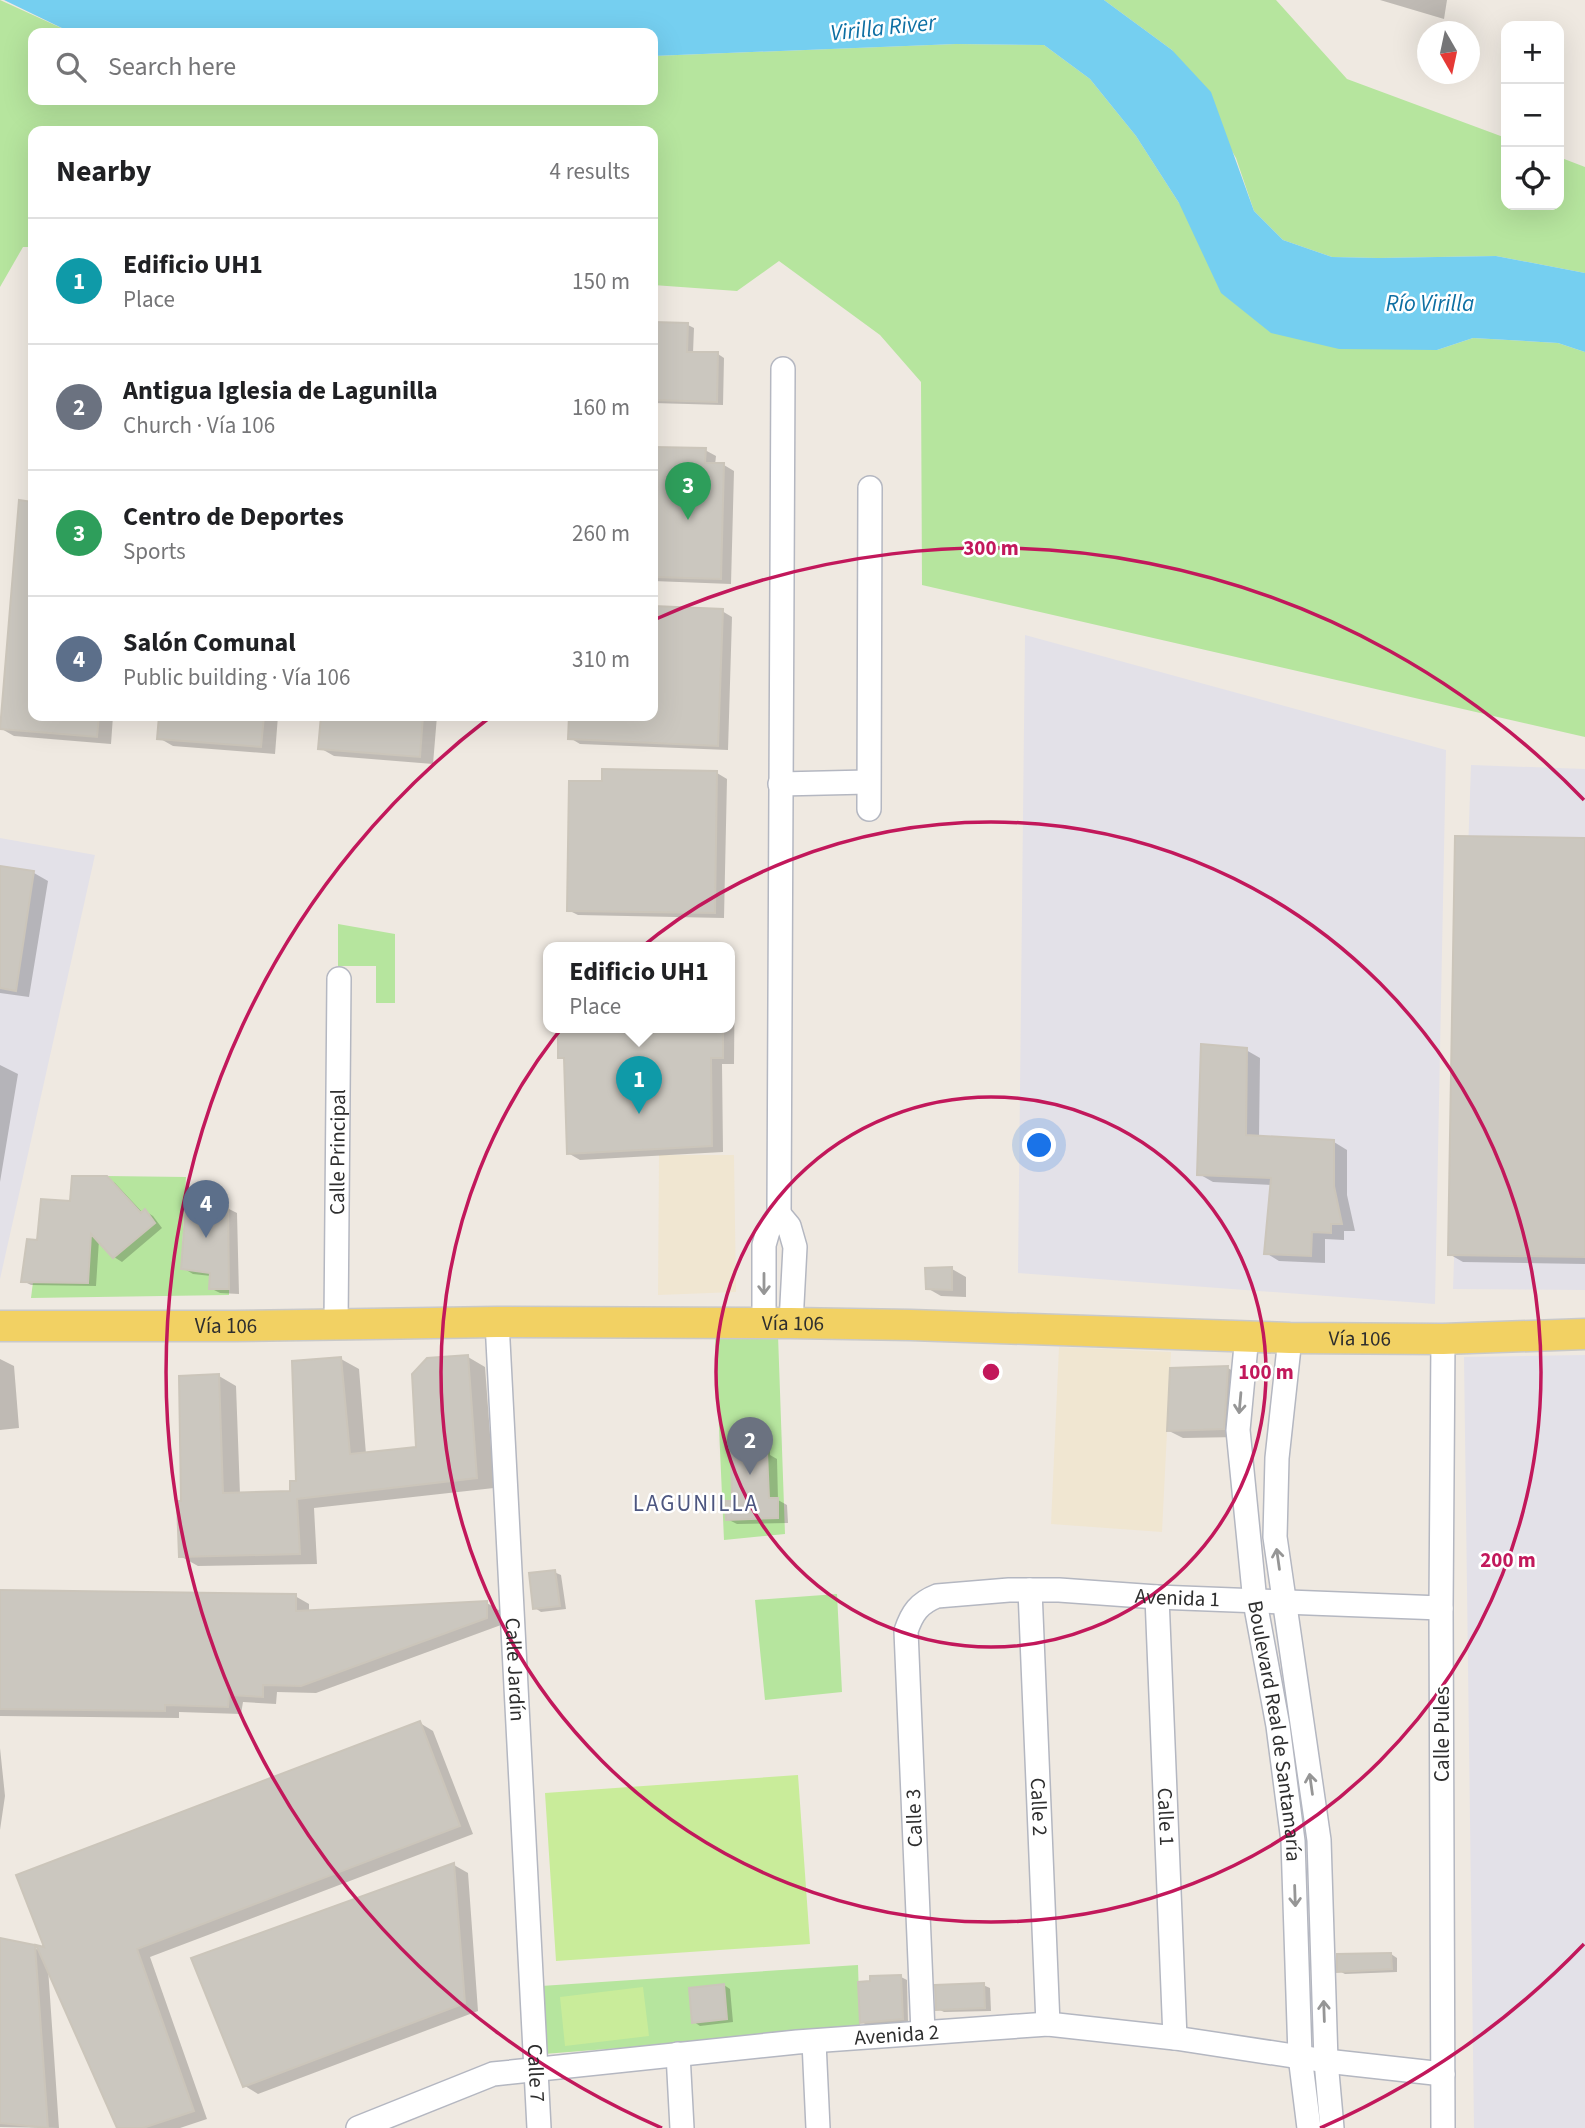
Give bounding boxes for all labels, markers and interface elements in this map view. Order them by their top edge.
water label: Virilla River [829,5,939,49]
north arrow [1417,21,1480,84]
map controls [1501,21,1564,210]
button: + [1501,21,1564,84]
search box [28,28,658,105]
icon: search [52,48,90,86]
text: Search here [108,48,236,85]
button: − [1501,84,1564,147]
button: locate [1501,147,1564,210]
text: Nearby [56,150,151,193]
text: 4 results [550,155,630,188]
text: Edificio UH1 [123,246,263,283]
text: 1 [73,265,85,298]
text: 150 m [572,265,630,298]
text: Place [123,283,175,316]
water label: Río Virilla [1386,287,1474,320]
text: Antigua Iglesia de Lagunilla [123,372,438,409]
text: 2 [73,391,85,424]
text: 160 m [572,391,630,424]
text: Church · Vía 106 [123,409,275,442]
pin: 3 [665,462,711,520]
text: Centro de Deportes [123,498,344,535]
text: 3 [73,517,85,550]
text: 260 m [572,517,630,550]
text: 300 m [963,533,1019,563]
text: Sports [123,535,186,568]
text: Salón Comunal [123,624,296,661]
text: 4 [73,643,85,676]
text: 310 m [572,643,630,676]
text: Public building · Vía 106 [123,661,350,694]
popup [543,942,735,1033]
text: Edificio UH1 [569,953,709,990]
text: Place [569,990,621,1023]
pin: 1 [616,1056,662,1114]
street label: Calle Principal [322,1089,353,1215]
your location [1022,1128,1056,1162]
pin: 4 [183,1180,229,1238]
one-way arrow [757,1273,771,1296]
street label: Vía 106 [762,1308,824,1339]
street label: Vía 106 [195,1311,257,1341]
street label: Vía 106 [1328,1323,1391,1354]
text: 100 m [1238,1357,1294,1387]
centre of rings [979,1360,1003,1384]
one-way arrow [1234,1391,1247,1414]
pin: 2 [727,1417,773,1475]
district label: LAGUNILLA [633,1487,759,1520]
text: 200 m [1480,1545,1536,1575]
one-way arrow [1272,1548,1285,1571]
street label: Avenida 1 [1134,1580,1221,1614]
street label: Boulevard Real de Santamaría [1240,1598,1309,1862]
street label: Calle Jardín [497,1617,533,1722]
street label: Calle Pules [1427,1686,1457,1782]
one-way arrow [1304,1773,1317,1796]
street label: Calle 2 [1023,1777,1055,1837]
street label: Calle 1 [1150,1787,1182,1847]
street label: Calle 3 [898,1788,930,1848]
one-way arrow [1288,1884,1301,1907]
one-way arrow [1318,2000,1331,2023]
street label: Avenida 2 [853,2017,940,2053]
street label: Calle 7 [520,2043,553,2103]

